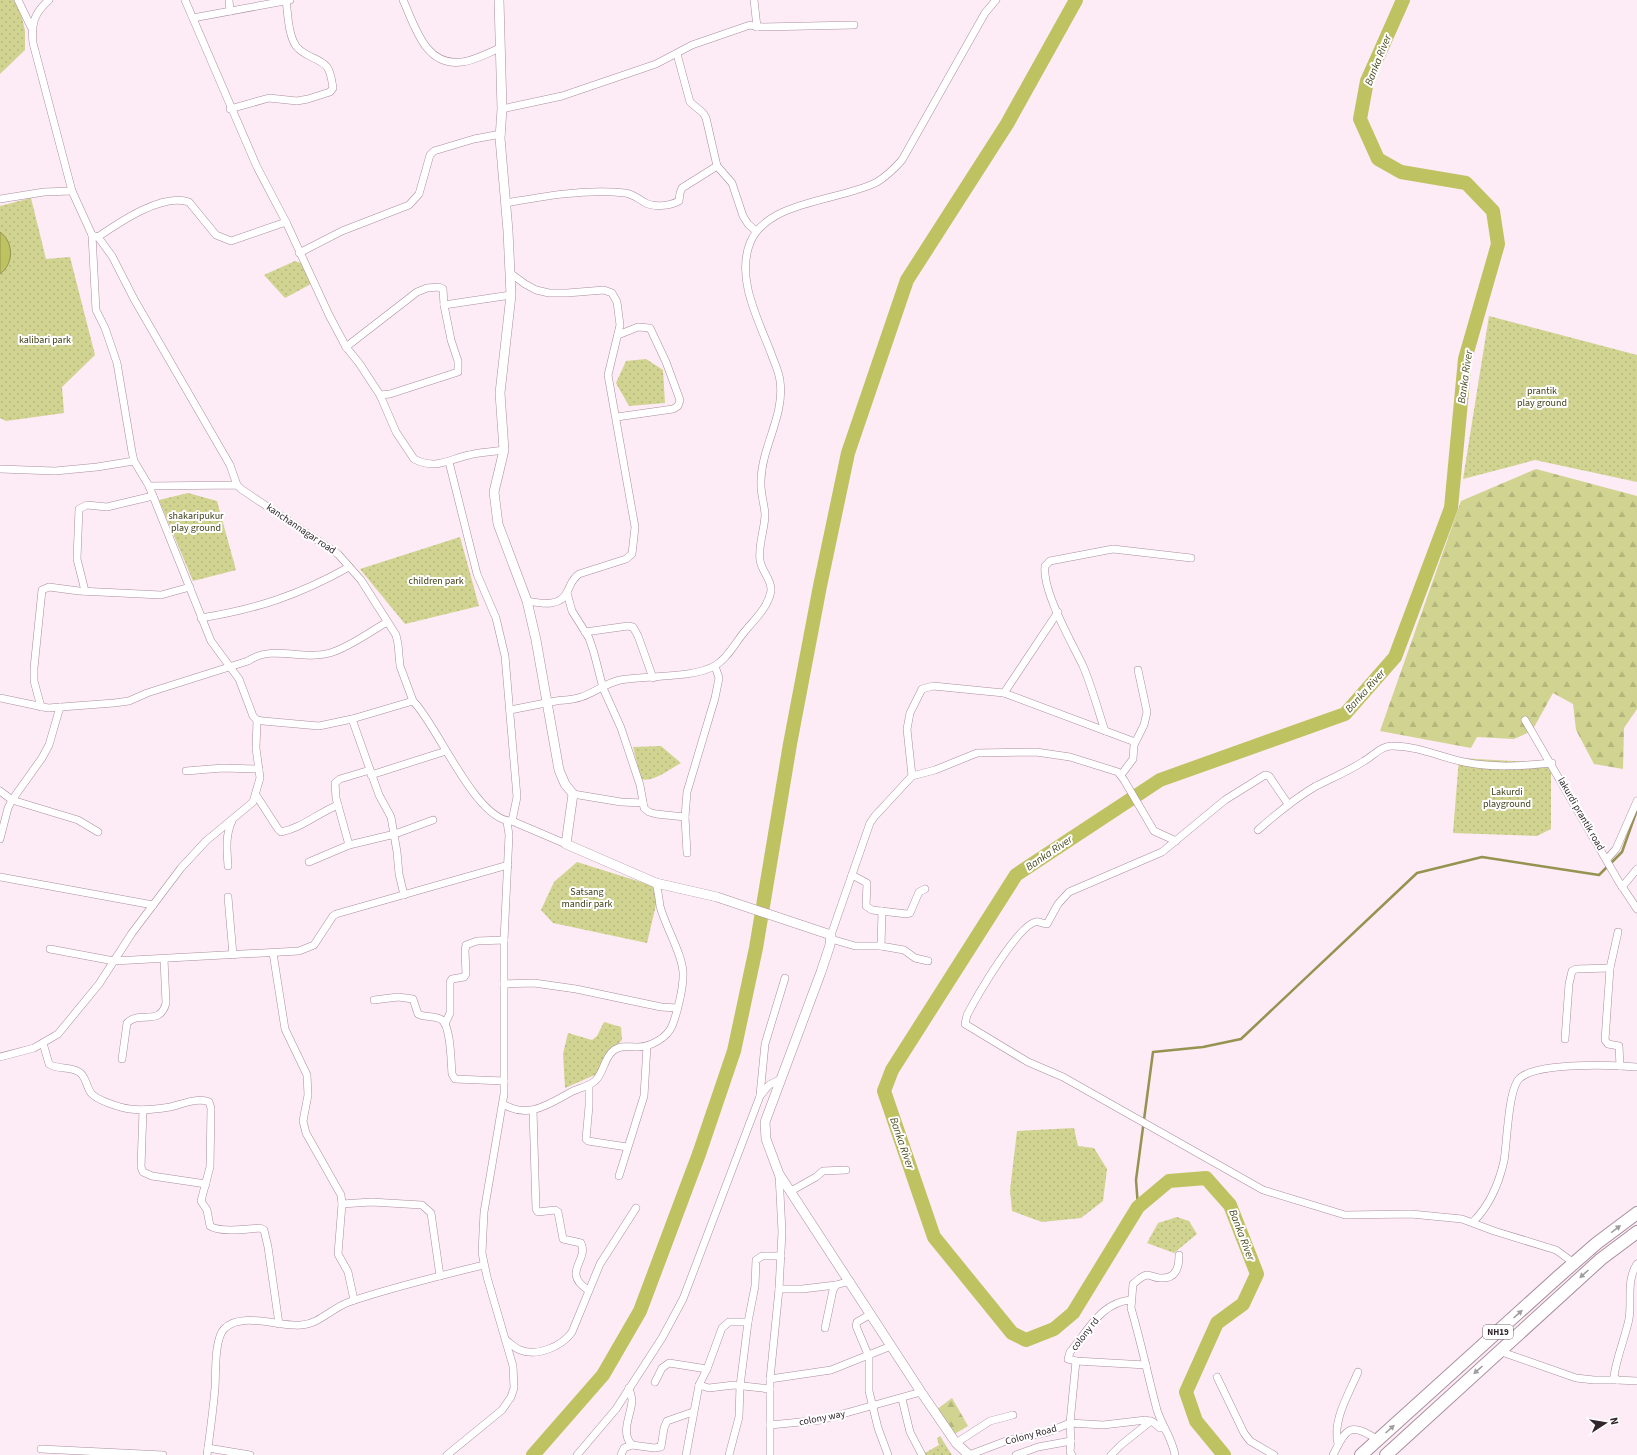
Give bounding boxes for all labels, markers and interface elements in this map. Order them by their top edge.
water label: Banka River [1361,31,1395,88]
park label: kalibari park [19,333,71,347]
water label: Banka River [1454,348,1476,405]
park label: prantik play ground [1517,384,1567,410]
street label: kanchannagar road [264,501,338,557]
park label: shakaripukur play ground [168,509,224,535]
park label: children park [408,574,464,588]
water label: Banka River [1341,665,1389,716]
street label: lakurdi prantik road [1554,775,1608,853]
park label: Lakurdi playground [1483,785,1531,811]
water label: Banka River [1023,831,1076,874]
park label: Satsang mandir park [561,885,613,911]
water label: Banka River [886,1115,918,1172]
water label: Banka River [1225,1207,1259,1264]
one-way arrow [1611,1224,1622,1233]
one-way arrow [1580,1269,1589,1278]
one-way arrow [1513,1309,1523,1318]
street label: colony rd [1068,1314,1102,1354]
road number: NH19 [1483,1325,1513,1339]
one-way arrow [1472,1366,1483,1375]
north arrow [1585,1403,1625,1443]
street label: colony way [798,1407,847,1429]
text: N [1606,1416,1622,1426]
street label: Colony Road [1004,1421,1058,1449]
one-way arrow [1386,1425,1395,1434]

